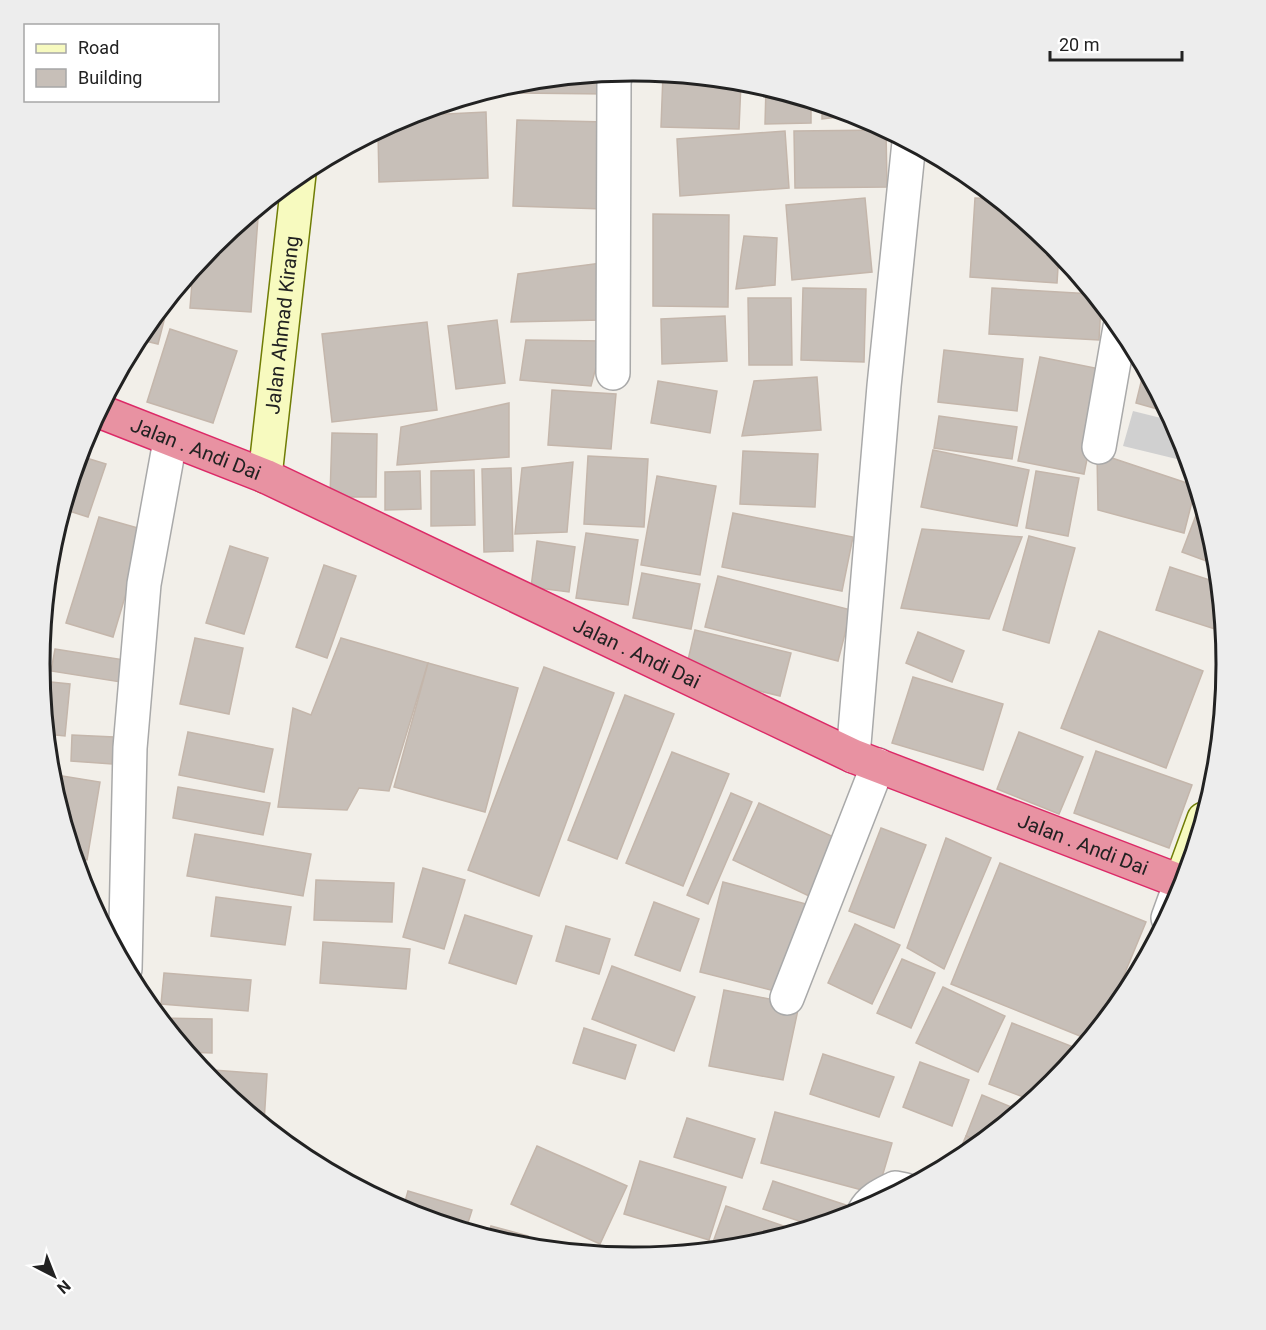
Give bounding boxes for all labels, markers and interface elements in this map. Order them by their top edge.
legend [24,24,219,102]
scale bar [1050,24,1182,62]
text: 20 m [1059,34,1099,55]
text: Road [78,37,119,58]
text: Building [78,67,142,88]
street label: Jalan Ahmad Kirang [260,234,304,415]
street label: Jalan . Andi Dai [127,413,265,485]
street label: Jalan . Andi Dai [569,612,704,694]
street label: Jalan . Andi Dai [1014,808,1152,880]
north arrow [24,1246,84,1306]
text: N [53,1276,74,1298]

